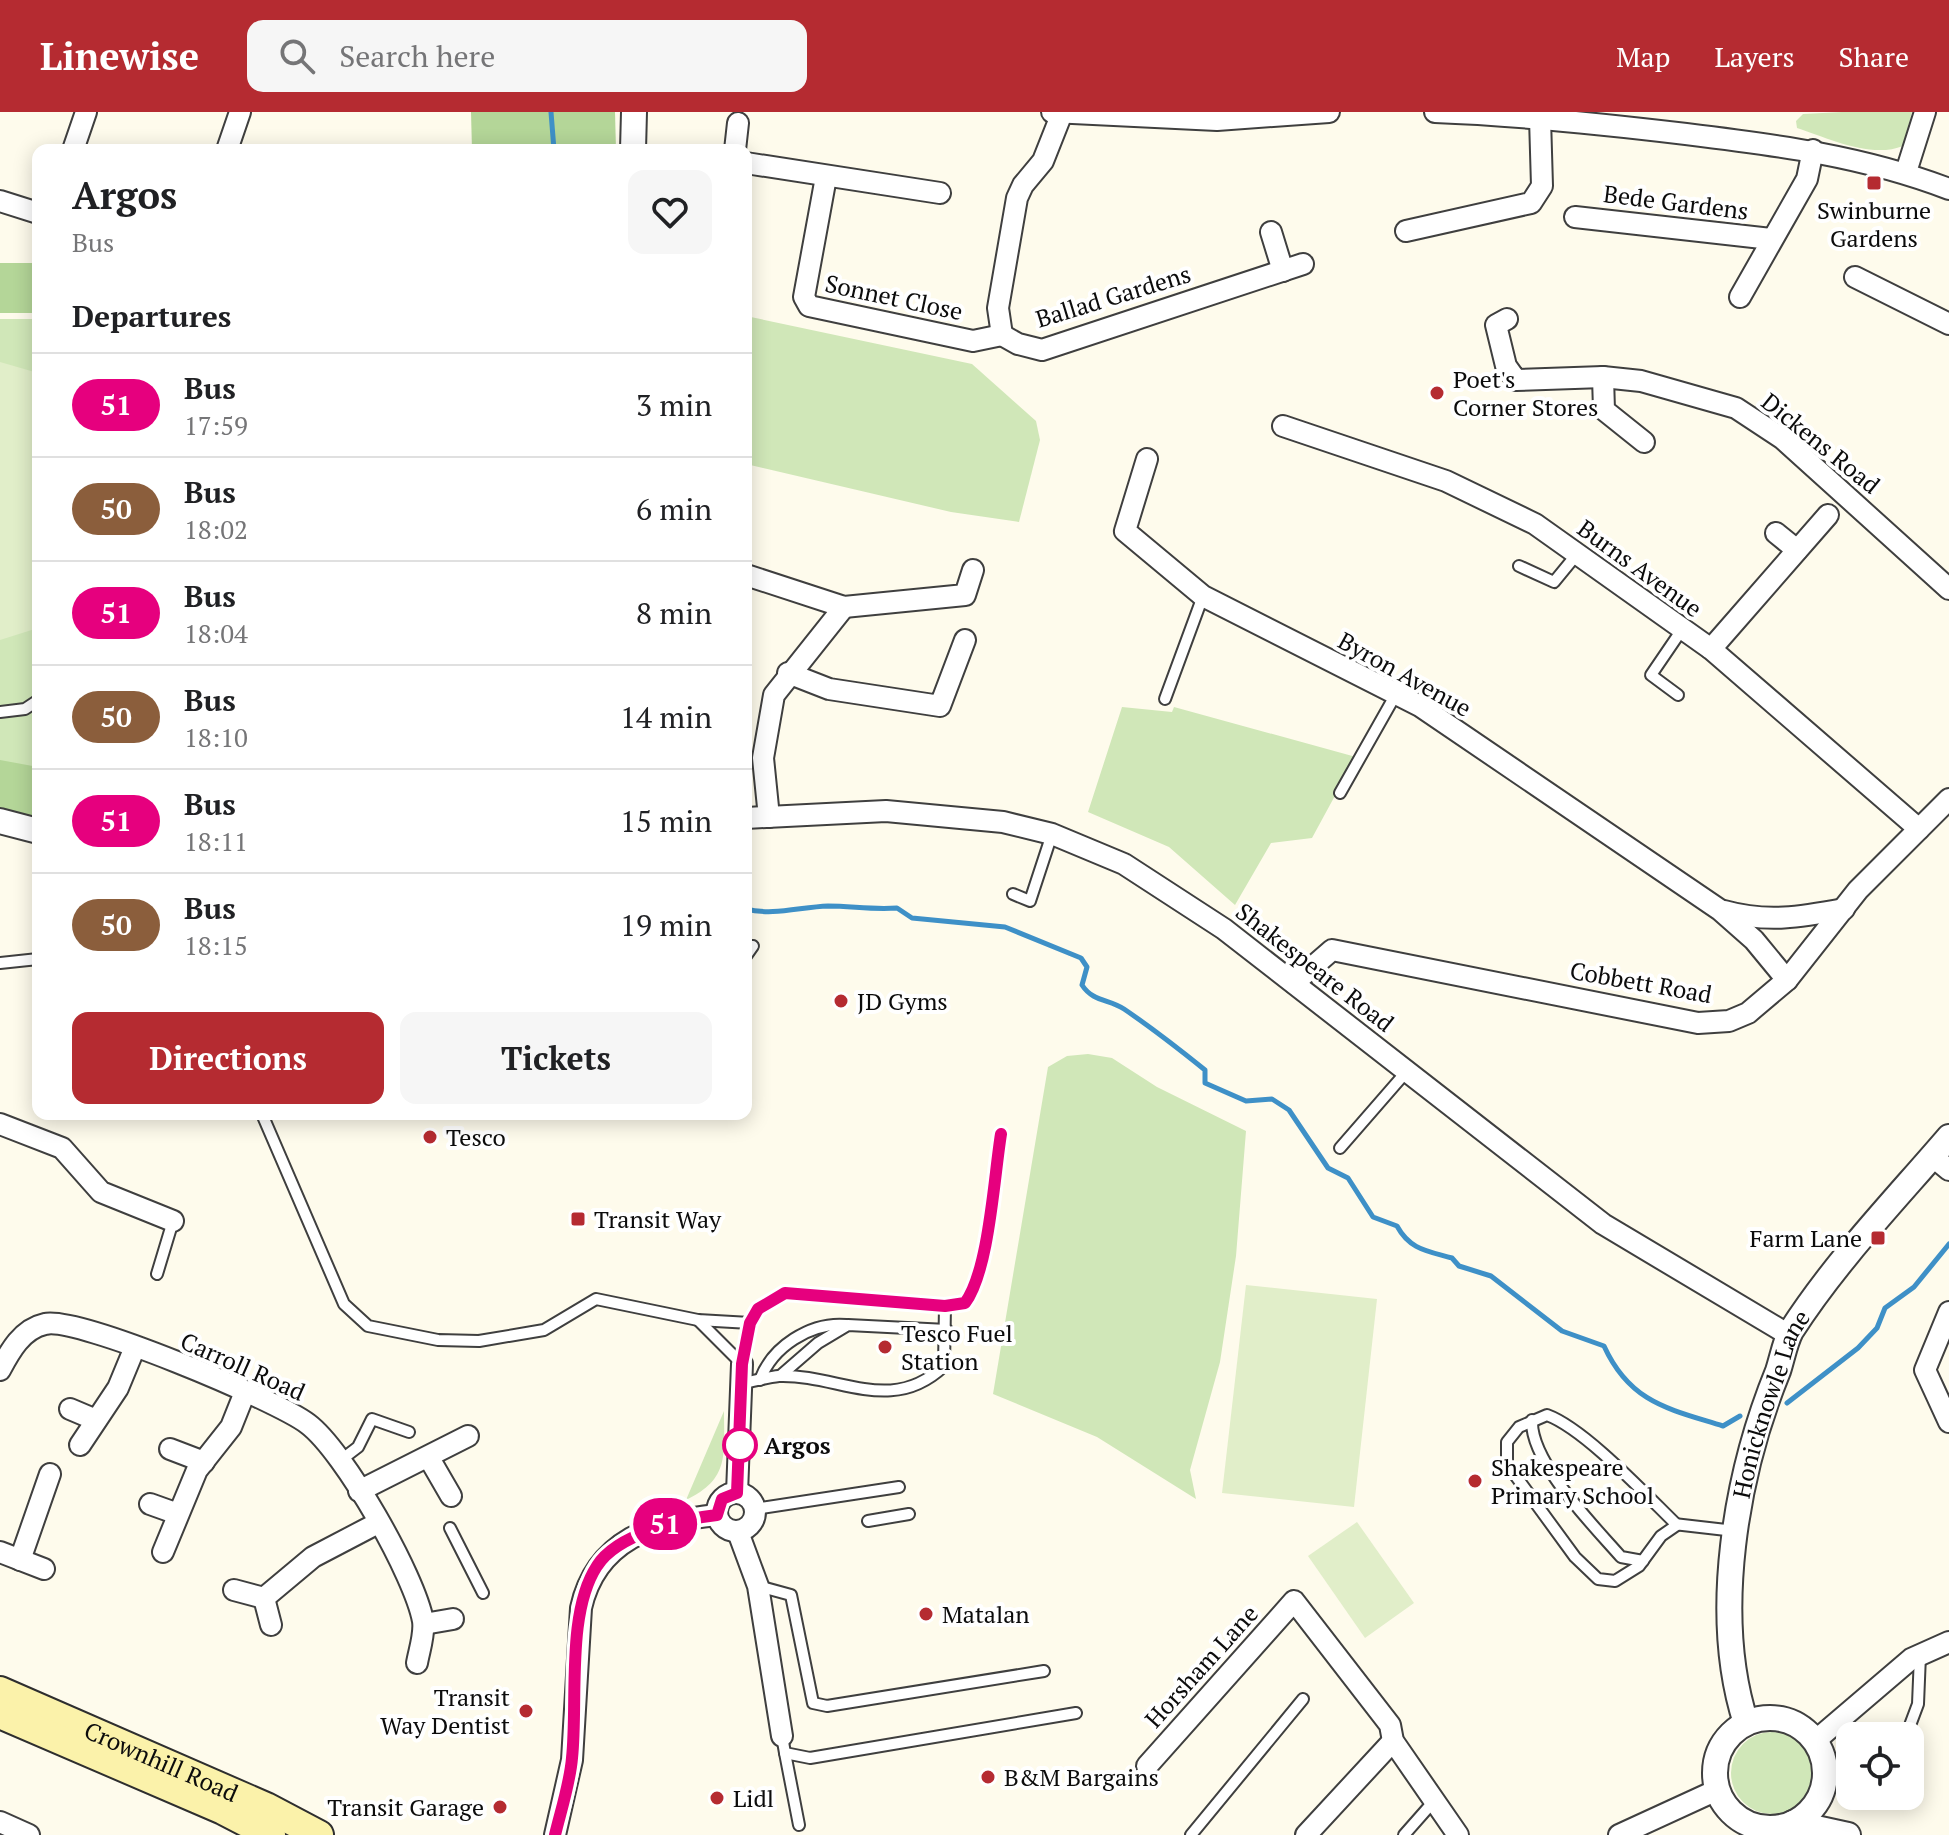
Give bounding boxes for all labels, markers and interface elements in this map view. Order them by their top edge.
search box [247,20,807,92]
text: Linewise [40,31,199,81]
icon: search [275,34,319,78]
text: Search here [339,36,495,76]
text: Map [1616,38,1670,75]
text: Layers [1714,38,1795,75]
text: Share [1839,38,1909,75]
text: Argos [72,170,177,220]
button: heart [628,170,712,254]
marker: Swinburne Gardens [1865,174,1883,192]
street label: Bede Gardens [1602,177,1750,227]
place label: Swinburne Gardens [1817,194,1931,254]
text: Bus [72,225,114,259]
street label: Ballad Gardens [1032,257,1194,335]
street label: Sonnet Close [822,267,966,327]
text: Departures [72,296,231,336]
place label: Poet's Corner Stores [1453,363,1598,423]
text: Bus [184,368,236,408]
marker: Poet's Corner Stores [1428,384,1446,402]
text: 3 min [636,385,712,425]
street label: Dickens Road [1755,385,1887,501]
text: 51 [100,386,132,423]
text: 17:59 [184,408,248,442]
text: Bus [184,472,236,512]
text: 6 min [636,489,712,529]
text: 50 [100,490,132,527]
text: 18:02 [184,512,248,546]
street label: Burns Avenue [1571,512,1709,624]
text: Bus [184,576,236,616]
text: 8 min [636,593,712,633]
text: 51 [100,594,132,631]
text: 18:04 [184,616,248,650]
street label: Byron Avenue [1333,624,1477,724]
text: Bus [184,680,236,720]
text: 14 min [620,697,712,737]
text: 50 [100,698,132,735]
text: 18:10 [184,720,248,754]
text: Bus [184,784,236,824]
text: 15 min [620,801,712,841]
text: 51 [100,802,132,839]
text: 18:11 [184,824,248,858]
text: Bus [184,888,236,928]
street label: Shakespeare Road [1229,895,1401,1039]
text: 19 min [620,905,712,945]
text: 50 [100,906,132,943]
text: 18:15 [184,928,248,962]
street label: Cobbett Road [1568,954,1714,1010]
place label: JD Gyms [857,985,948,1017]
marker: JD Gyms [832,992,850,1010]
button: Directions [72,1012,384,1104]
button: Tickets [400,1012,712,1104]
place label: Tesco [446,1121,506,1153]
marker: Tesco [421,1128,439,1146]
place label: Transit Way [594,1203,722,1235]
marker: Transit Way [569,1210,587,1228]
place label: Farm Lane [1749,1222,1862,1254]
marker: Farm Lane [1869,1229,1887,1247]
street label: Honicknowle Lane [1725,1303,1817,1501]
place label: Tesco Fuel Station [901,1317,1013,1377]
street label: Carroll Road [176,1324,310,1408]
marker: Tesco Fuel Station [876,1338,894,1356]
marker: Argos [723,1428,757,1462]
place label: Argos [764,1429,831,1461]
place label: Shakespeare Primary School [1491,1451,1654,1511]
marker: Shakespeare Primary School [1466,1472,1484,1490]
line badge: 51 [629,1498,701,1550]
text: 51 [649,1505,681,1542]
place label: Matalan [942,1598,1030,1630]
street label: Horsham Lane [1137,1598,1265,1734]
marker: Matalan [917,1605,935,1623]
place label: Transit Way Dentist [380,1681,510,1741]
marker: Transit Way Dentist [517,1702,535,1720]
street label: Crownhill Road [79,1714,243,1809]
map controls [1836,1722,1924,1810]
button: locate [1836,1722,1924,1810]
place label: B&M Bargains [1004,1761,1159,1793]
marker: B&M Bargains [979,1768,997,1786]
place label: Lidl [733,1782,774,1814]
marker: Lidl [708,1789,726,1807]
place label: Transit Garage [327,1791,484,1823]
marker: Transit Garage [491,1798,509,1816]

